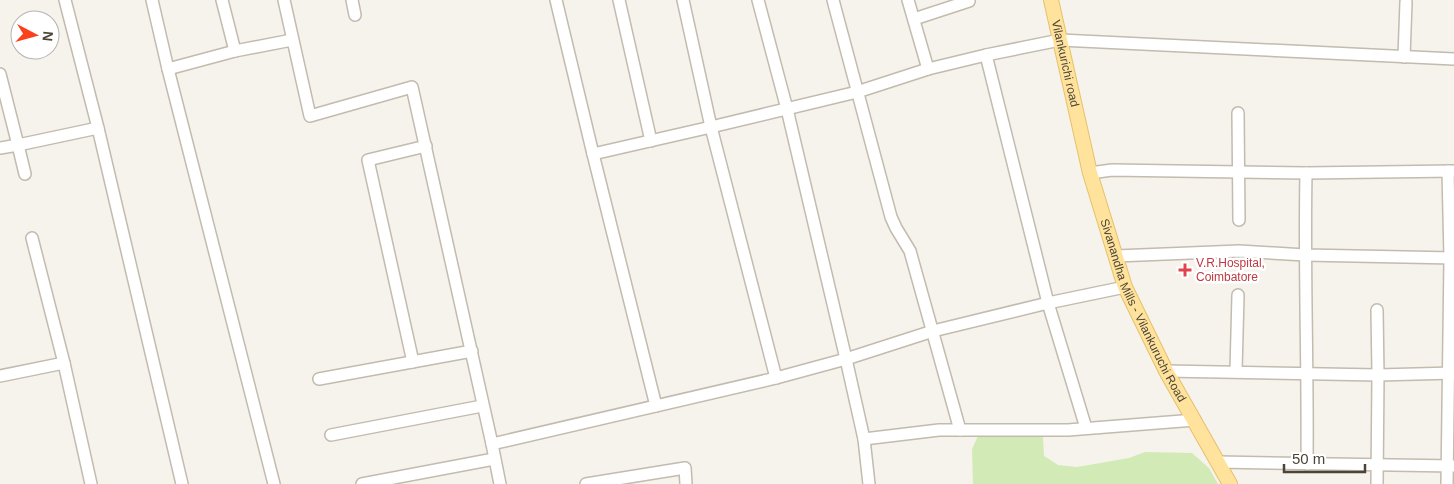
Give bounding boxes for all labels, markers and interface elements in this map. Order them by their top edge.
north arrow [10,10,60,60]
street label: Vilankurichi road [1049,19,1082,108]
text: N [39,30,56,42]
street label: Sivanandha Mills - Vilankuruchi Road [1097,217,1189,404]
place label: V.R.Hospital, Coimbatore [1196,256,1265,284]
marker: V.R.Hospital, Coimbatore [1178,263,1192,277]
scale bar [1284,442,1365,474]
text: 50 m [1292,450,1325,467]

